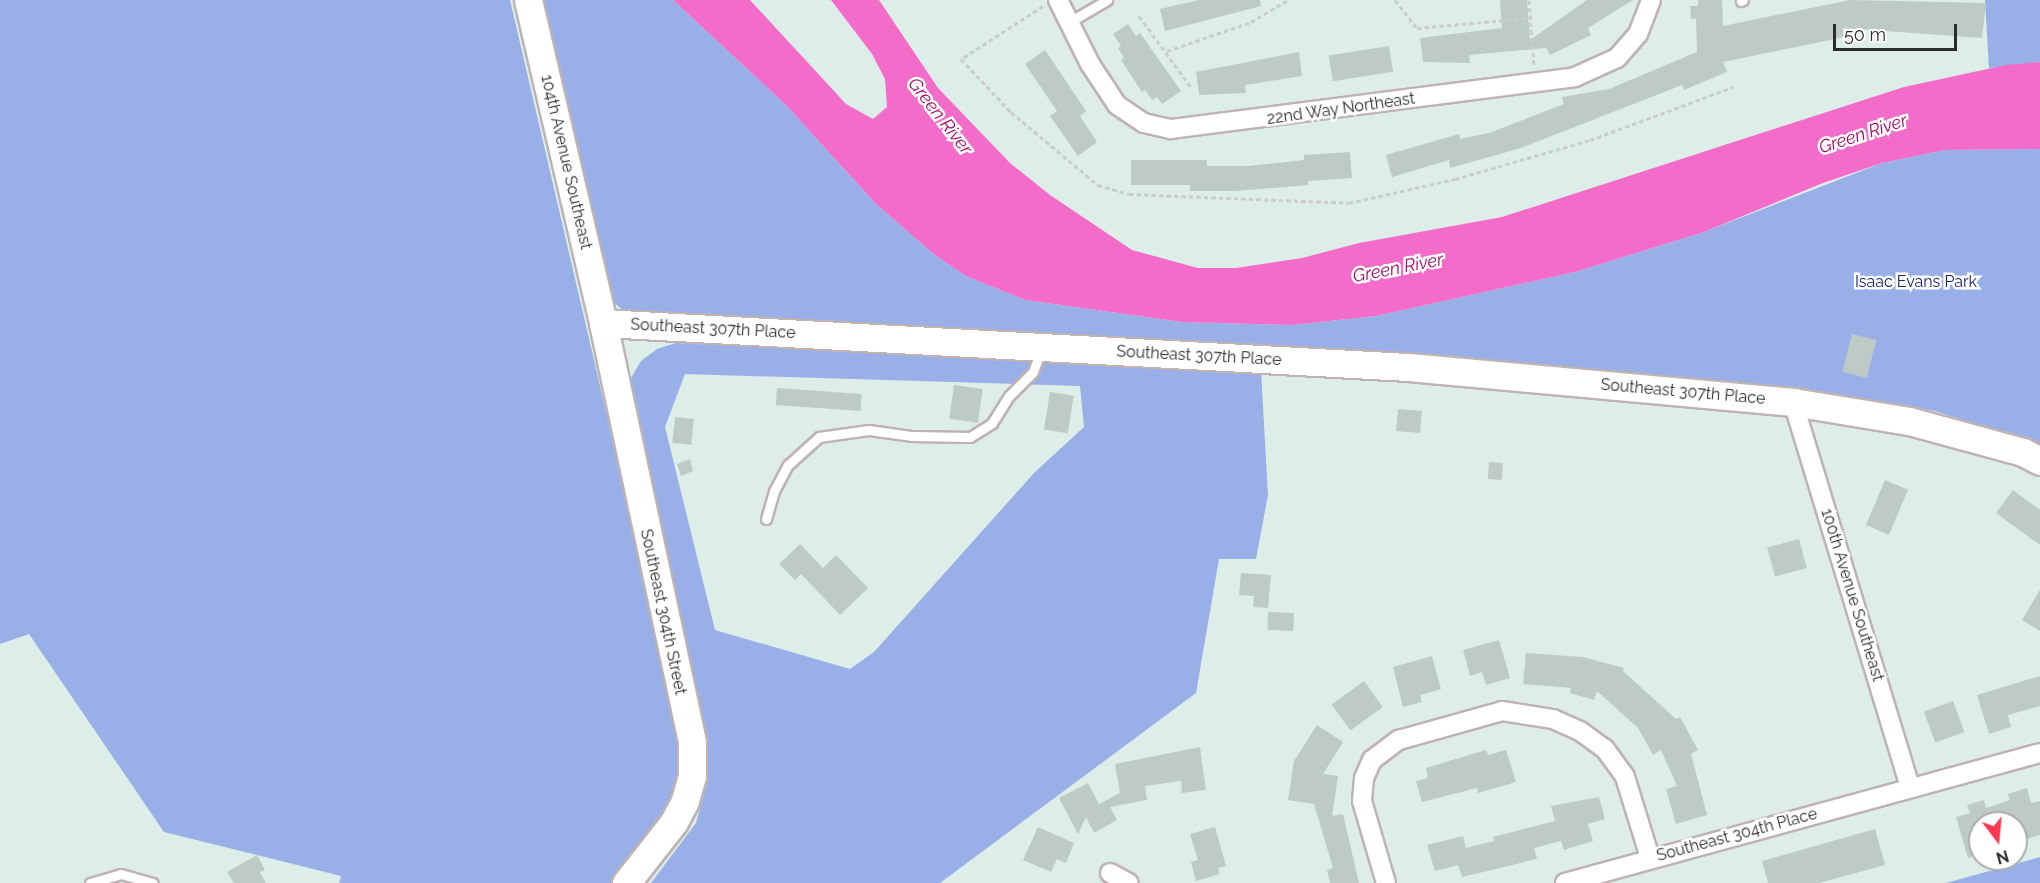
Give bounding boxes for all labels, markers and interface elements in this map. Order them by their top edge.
scale bar [1836,12,1960,50]
text: 50 m [1844,24,1886,45]
street label: 104th Avenue Southeast [537,73,595,251]
water label: Green River [903,73,977,159]
street label: 22nd Way Northeast [1265,89,1417,129]
water label: Green River [1816,110,1910,158]
water label: Green River [1351,249,1445,287]
park label: Isaac Evans Park [1855,272,1977,292]
street label: Southeast 307th Place [630,315,796,343]
street label: Southeast 307th Place [1116,342,1282,370]
street label: Southeast 307th Place [1600,375,1766,409]
street label: 100th Avenue Southeast [1816,506,1888,684]
street label: Southeast 304th Street [636,527,690,697]
street label: Southeast 304th Place [1655,804,1819,866]
north arrow [1968,811,2028,871]
text: N [1994,846,2011,868]

